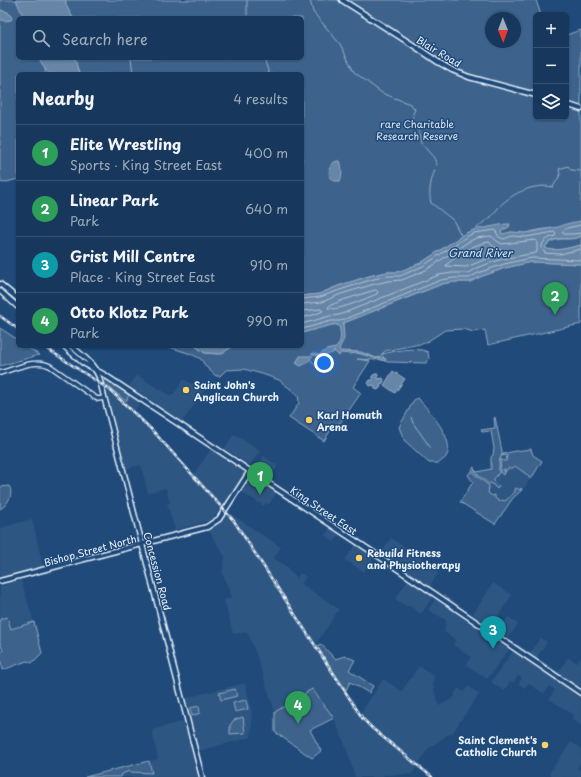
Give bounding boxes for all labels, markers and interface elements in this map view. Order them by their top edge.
north arrow [485,12,521,48]
map controls [533,12,569,120]
button: + [533,12,569,48]
search box [16,16,304,60]
icon: search [30,27,52,49]
text: Search here [62,27,148,50]
street label: Blair Road [414,32,464,70]
button: − [533,48,569,84]
button: layers [533,84,569,120]
text: Nearby [32,85,94,111]
text: 4 results [234,89,288,108]
park label: rare Charitable Research Reserve [376,116,458,143]
text: Elite Wrestling [70,132,181,155]
text: 1 [42,143,48,162]
text: 400 m [245,143,288,162]
text: Sports · King Street East [70,155,222,174]
text: Linear Park [70,188,159,211]
text: 2 [40,199,50,218]
text: 640 m [245,199,288,218]
text: Park [70,211,99,230]
text: Grist Mill Centre [70,244,195,267]
water label: Grand River [448,244,514,261]
text: 3 [41,255,49,274]
text: 910 m [250,255,288,274]
text: Place · King Street East [70,267,215,286]
pin: 2 [542,282,568,315]
text: Otto Klotz Park [70,300,189,323]
text: 4 [41,311,49,330]
text: 990 m [247,311,288,330]
text: Park [70,323,99,342]
your location [314,353,334,373]
place label: Saint John's Anglican Church [194,377,279,404]
marker: Saint John's Anglican Church [181,385,191,395]
place label: Karl Homuth Arena [316,407,382,434]
marker: Karl Homuth Arena [304,415,314,425]
pin: 1 [247,462,273,495]
street label: King Street East [288,482,360,538]
street label: Bishop Street North [42,530,138,570]
street label: Concession Road [140,530,176,612]
place label: Rebuild Fitness and Physiotherapy [367,545,460,572]
marker: Rebuild Fitness and Physiotherapy [354,553,364,563]
pin: 3 [480,616,506,649]
pin: 4 [285,691,311,724]
place label: Saint Clement's Catholic Church [455,732,537,759]
marker: Saint Clement's Catholic Church [540,740,550,750]

